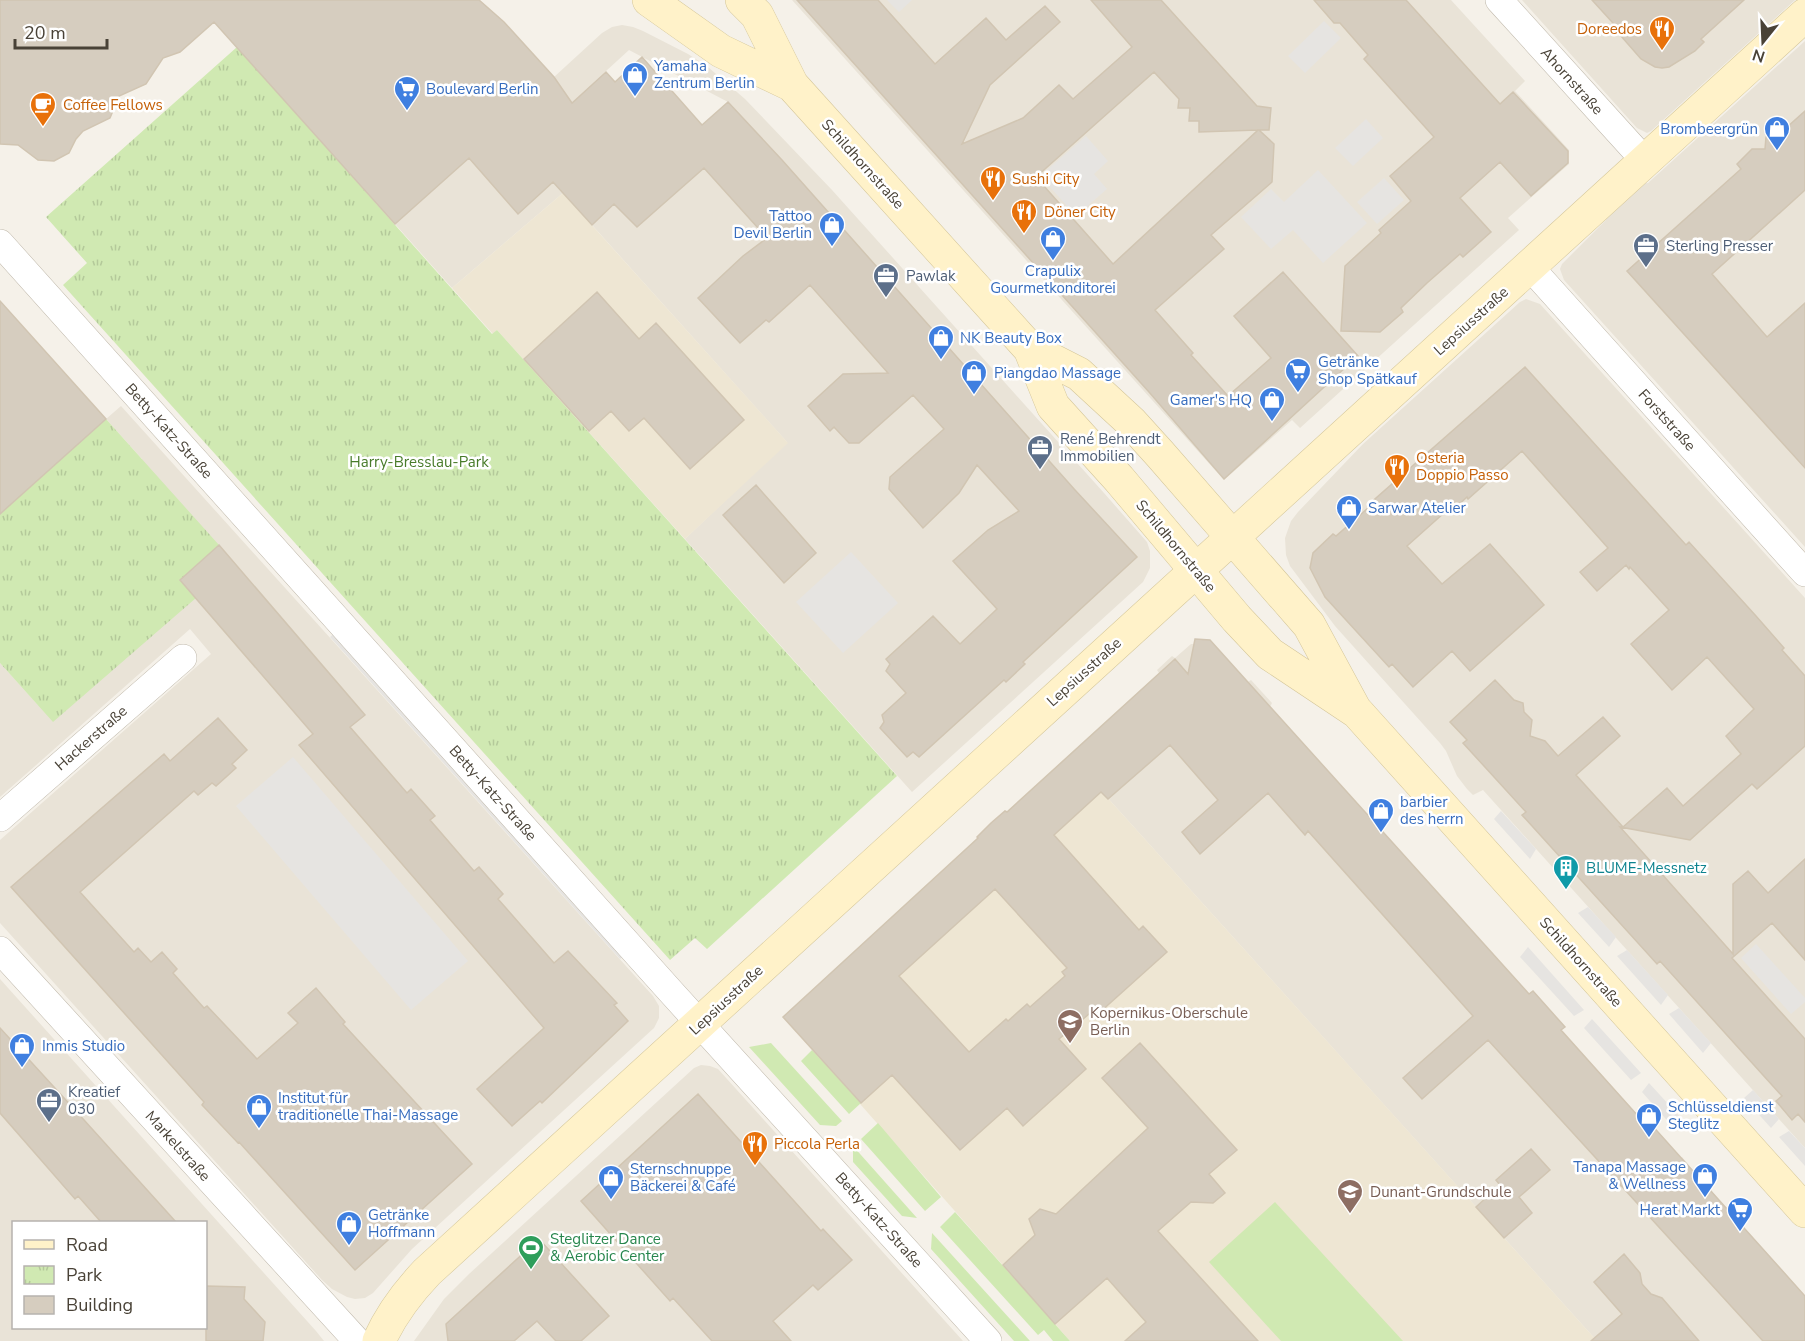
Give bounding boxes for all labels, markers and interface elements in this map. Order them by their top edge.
scale bar [15,12,106,50]
north arrow [1733,12,1793,72]
restaurant icon: Doreedos [1647,14,1677,52]
place label: Doreedos [1577,19,1642,39]
text: 20 m [24,21,66,45]
street label: Ahornstraße [1536,43,1608,119]
text: N [1750,43,1768,68]
place label: Yamaha Zentrum Berlin [653,56,755,93]
shop icon: Yamaha Zentrum Berlin [620,60,650,98]
supermarket icon: Boulevard Berlin [392,74,422,112]
place label: Boulevard Berlin [426,79,538,99]
cafe icon: Coffee Fellows [28,90,58,128]
place label: Coffee Fellows [63,95,163,115]
shop icon: Brombeergrün [1762,114,1792,152]
street label: Schildhornstraße [817,115,909,213]
place label: Brombeergrün [1660,119,1758,139]
restaurant icon: Sushi City [978,164,1008,202]
place label: Sushi City [1012,169,1080,189]
restaurant icon: Döner City [1009,197,1039,235]
place label: Döner City [1044,202,1116,222]
place label: Tattoo Devil Berlin [734,206,812,243]
shop icon: Tattoo Devil Berlin [817,210,847,248]
shop icon: Crapulix Gourmetkonditorei [1038,224,1068,262]
office icon: Sterling Presser [1631,231,1661,269]
place label: Sterling Presser [1666,236,1774,256]
office icon: Pawlak [871,261,901,299]
place label: Crapulix Gourmetkonditorei [990,261,1116,298]
place label: Pawlak [906,266,956,286]
street label: Lepsiusstraße [1429,282,1513,360]
shop icon: NK Beauty Box [926,323,956,361]
place label: NK Beauty Box [960,328,1062,348]
place label: Getränke Shop Spätkauf [1318,352,1418,389]
supermarket icon: Getränke Shop Spätkauf [1283,356,1313,394]
shop icon: Piangdao Massage [959,358,989,396]
place label: Piangdao Massage [994,363,1121,383]
street label: Betty-Katz-Straße [121,379,217,483]
shop icon: Gamer's HQ [1257,385,1287,423]
street label: Forststraße [1634,385,1700,455]
place label: Gamer's HQ [1170,390,1252,410]
place label: René Behrendt Immobilien [1060,429,1161,466]
office icon: René Behrendt Immobilien [1025,433,1055,471]
place label: Osteria Doppio Passo [1416,448,1509,485]
park label: Harry-Bresslau-Park [349,452,489,472]
restaurant icon: Osteria Doppio Passo [1382,452,1412,490]
shop icon: Sarwar Atelier [1334,493,1364,531]
street label: Schildhornstraße [1131,496,1221,596]
place label: Sarwar Atelier [1368,498,1466,518]
street label: Lepsiusstraße [1042,633,1126,711]
street label: Hackerstraße [51,701,131,775]
street label: Betty-Katz-Straße [445,741,541,845]
place label: barbier des herrn [1400,792,1464,829]
shop icon: barbier des herrn [1366,796,1396,834]
building icon: BLUME-Messnetz [1551,853,1581,891]
place label: BLUME-Messnetz [1586,858,1707,878]
street label: Schildhornstraße [1535,913,1627,1011]
street label: Lepsiusstraße [685,961,767,1039]
place label: Kopernikus-Oberschule Berlin [1090,1003,1248,1040]
school or university icon: Kopernikus-Oberschule Berlin [1055,1007,1085,1045]
shop icon: Inmis Studio [7,1031,37,1069]
place label: Inmis Studio [42,1036,125,1056]
place label: Kreatief 030 [68,1082,121,1119]
office icon: Kreatief 030 [34,1086,64,1124]
place label: Institut für traditionelle Thai-Massage [278,1088,458,1125]
shop icon: Institut für traditionelle Thai-Massage [244,1092,274,1130]
place label: Schlüsseldienst Steglitz [1668,1097,1774,1134]
shop icon: Schlüsseldienst Steglitz [1634,1101,1664,1139]
street label: Markelstraße [141,1106,215,1186]
restaurant icon: Piccola Perla [740,1129,770,1167]
place label: Piccola Perla [774,1134,860,1154]
place label: Tanapa Massage & Wellness [1573,1157,1686,1194]
place label: Sternschnuppe Bäckerei & Café [630,1159,736,1196]
shop icon: Tanapa Massage & Wellness [1690,1161,1720,1199]
shop icon: Sternschnuppe Bäckerei & Café [596,1163,626,1201]
street label: Betty-Katz-Straße [831,1168,927,1272]
school or university icon: Dunant-Grundschule [1335,1177,1365,1215]
place label: Dunant-Grundschule [1370,1182,1511,1202]
supermarket icon: Herat Markt [1725,1195,1755,1233]
place label: Herat Markt [1640,1200,1721,1220]
place label: Getränke Hoffmann [368,1205,435,1242]
shop icon: Getränke Hoffmann [334,1209,364,1247]
legend [12,1221,207,1329]
place label: Steglitzer Dance & Aerobic Center [550,1229,665,1266]
text: Road [66,1233,108,1257]
sports icon: Steglitzer Dance & Aerobic Center [516,1233,546,1271]
text: Park [66,1263,103,1287]
text: Building [66,1293,133,1317]

